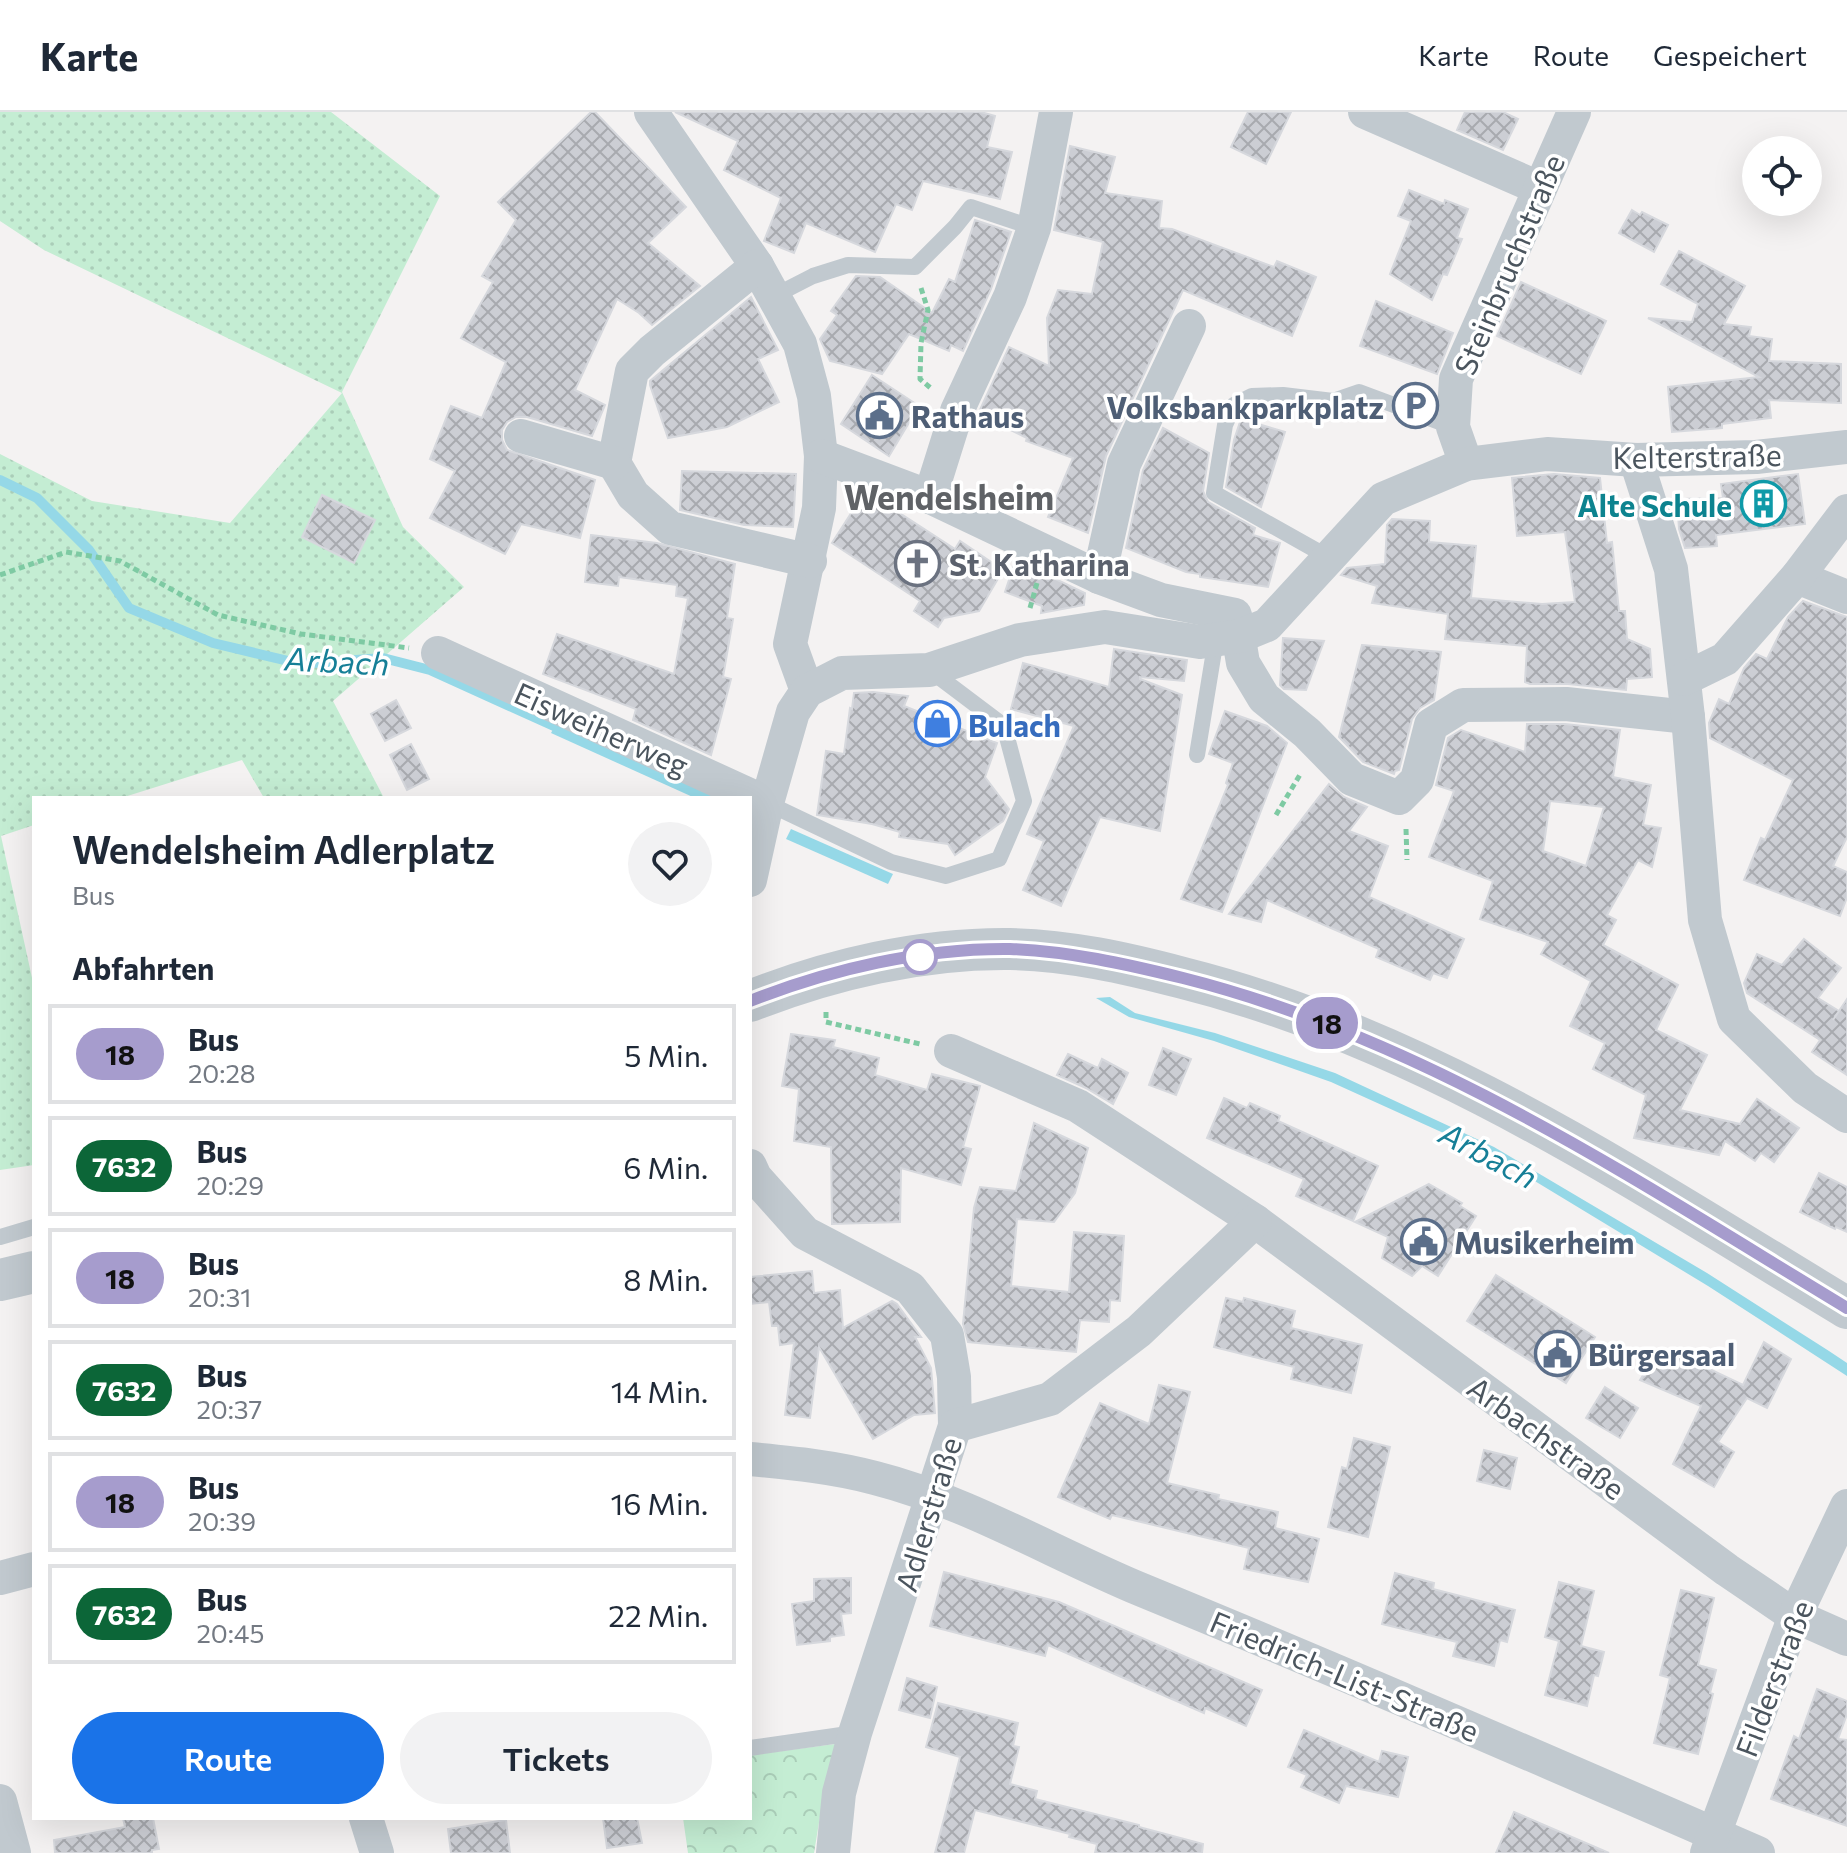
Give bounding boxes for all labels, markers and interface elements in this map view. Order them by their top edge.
text: Karte [40,32,138,79]
text: Karte [1418,38,1489,72]
text: Route [1533,38,1609,72]
text: Gespeichert [1653,38,1807,72]
map controls [1742,136,1822,216]
button: locate [1742,136,1822,216]
street label: Steinbruchstraße [1445,148,1571,380]
parking icon: Volksbankparkplatz [1391,382,1439,430]
place label: Volksbankparkplatz [1106,388,1384,425]
public building icon: Rathaus [856,391,904,439]
place label: Rathaus [911,397,1024,434]
street label: Kelterstraße [1612,435,1782,475]
district label: Wendelsheim [844,475,1054,517]
building icon: Alte Schule [1739,480,1787,528]
place label: Alte Schule [1577,486,1732,523]
church icon: St. Katharina [894,539,942,587]
place label: St. Katharina [949,545,1130,582]
water label: Arbach [283,637,390,683]
street label: Eisweiherweg [509,673,695,783]
shop icon: Bulach [913,700,961,748]
place label: Bulach [968,706,1061,743]
button: heart [628,822,712,906]
text: Wendelsheim Adlerplatz [72,825,495,872]
text: Bus [72,879,115,910]
unlabelled marker [903,940,937,974]
text: Abfahrten [72,949,214,986]
line badge: 18 [1291,997,1363,1049]
text: 18 [1312,1006,1342,1040]
text: Bus [188,1020,239,1057]
text: 5 Min. [624,1036,708,1073]
text: 18 [105,1037,135,1071]
text: 20:28 [188,1057,256,1088]
water label: Arbach [1432,1111,1545,1196]
text: Bus [196,1132,247,1169]
text: 6 Min. [623,1148,708,1185]
text: 7632 [92,1149,156,1183]
text: 20:29 [196,1169,264,1200]
public building icon: Musikerheim [1399,1217,1447,1265]
place label: Musikerheim [1454,1223,1634,1260]
text: Bus [188,1244,239,1281]
text: 8 Min. [623,1260,708,1297]
text: 18 [105,1261,135,1295]
text: 20:31 [188,1281,251,1312]
public building icon: Bürgersaal [1533,1329,1581,1377]
place label: Bürgersaal [1588,1335,1735,1372]
text: Bus [196,1356,247,1393]
street label: Arbachstraße [1461,1368,1633,1506]
text: 14 Min. [611,1372,708,1409]
text: 7632 [92,1373,156,1407]
text: 20:37 [196,1393,262,1424]
street label: Adlerstraße [886,1432,968,1596]
text: Bus [188,1468,239,1505]
text: 16 Min. [611,1484,708,1521]
text: 18 [105,1485,135,1519]
text: 20:39 [188,1505,256,1536]
text: Bus [196,1580,247,1617]
street label: Filderstraße [1726,1595,1820,1761]
text: 22 Min. [608,1596,708,1633]
text: 7632 [92,1597,156,1631]
street label: Friedrich-List-Straße [1205,1602,1485,1748]
text: 20:45 [196,1617,264,1648]
button: Route [72,1712,384,1804]
button: Tickets [400,1712,712,1804]

